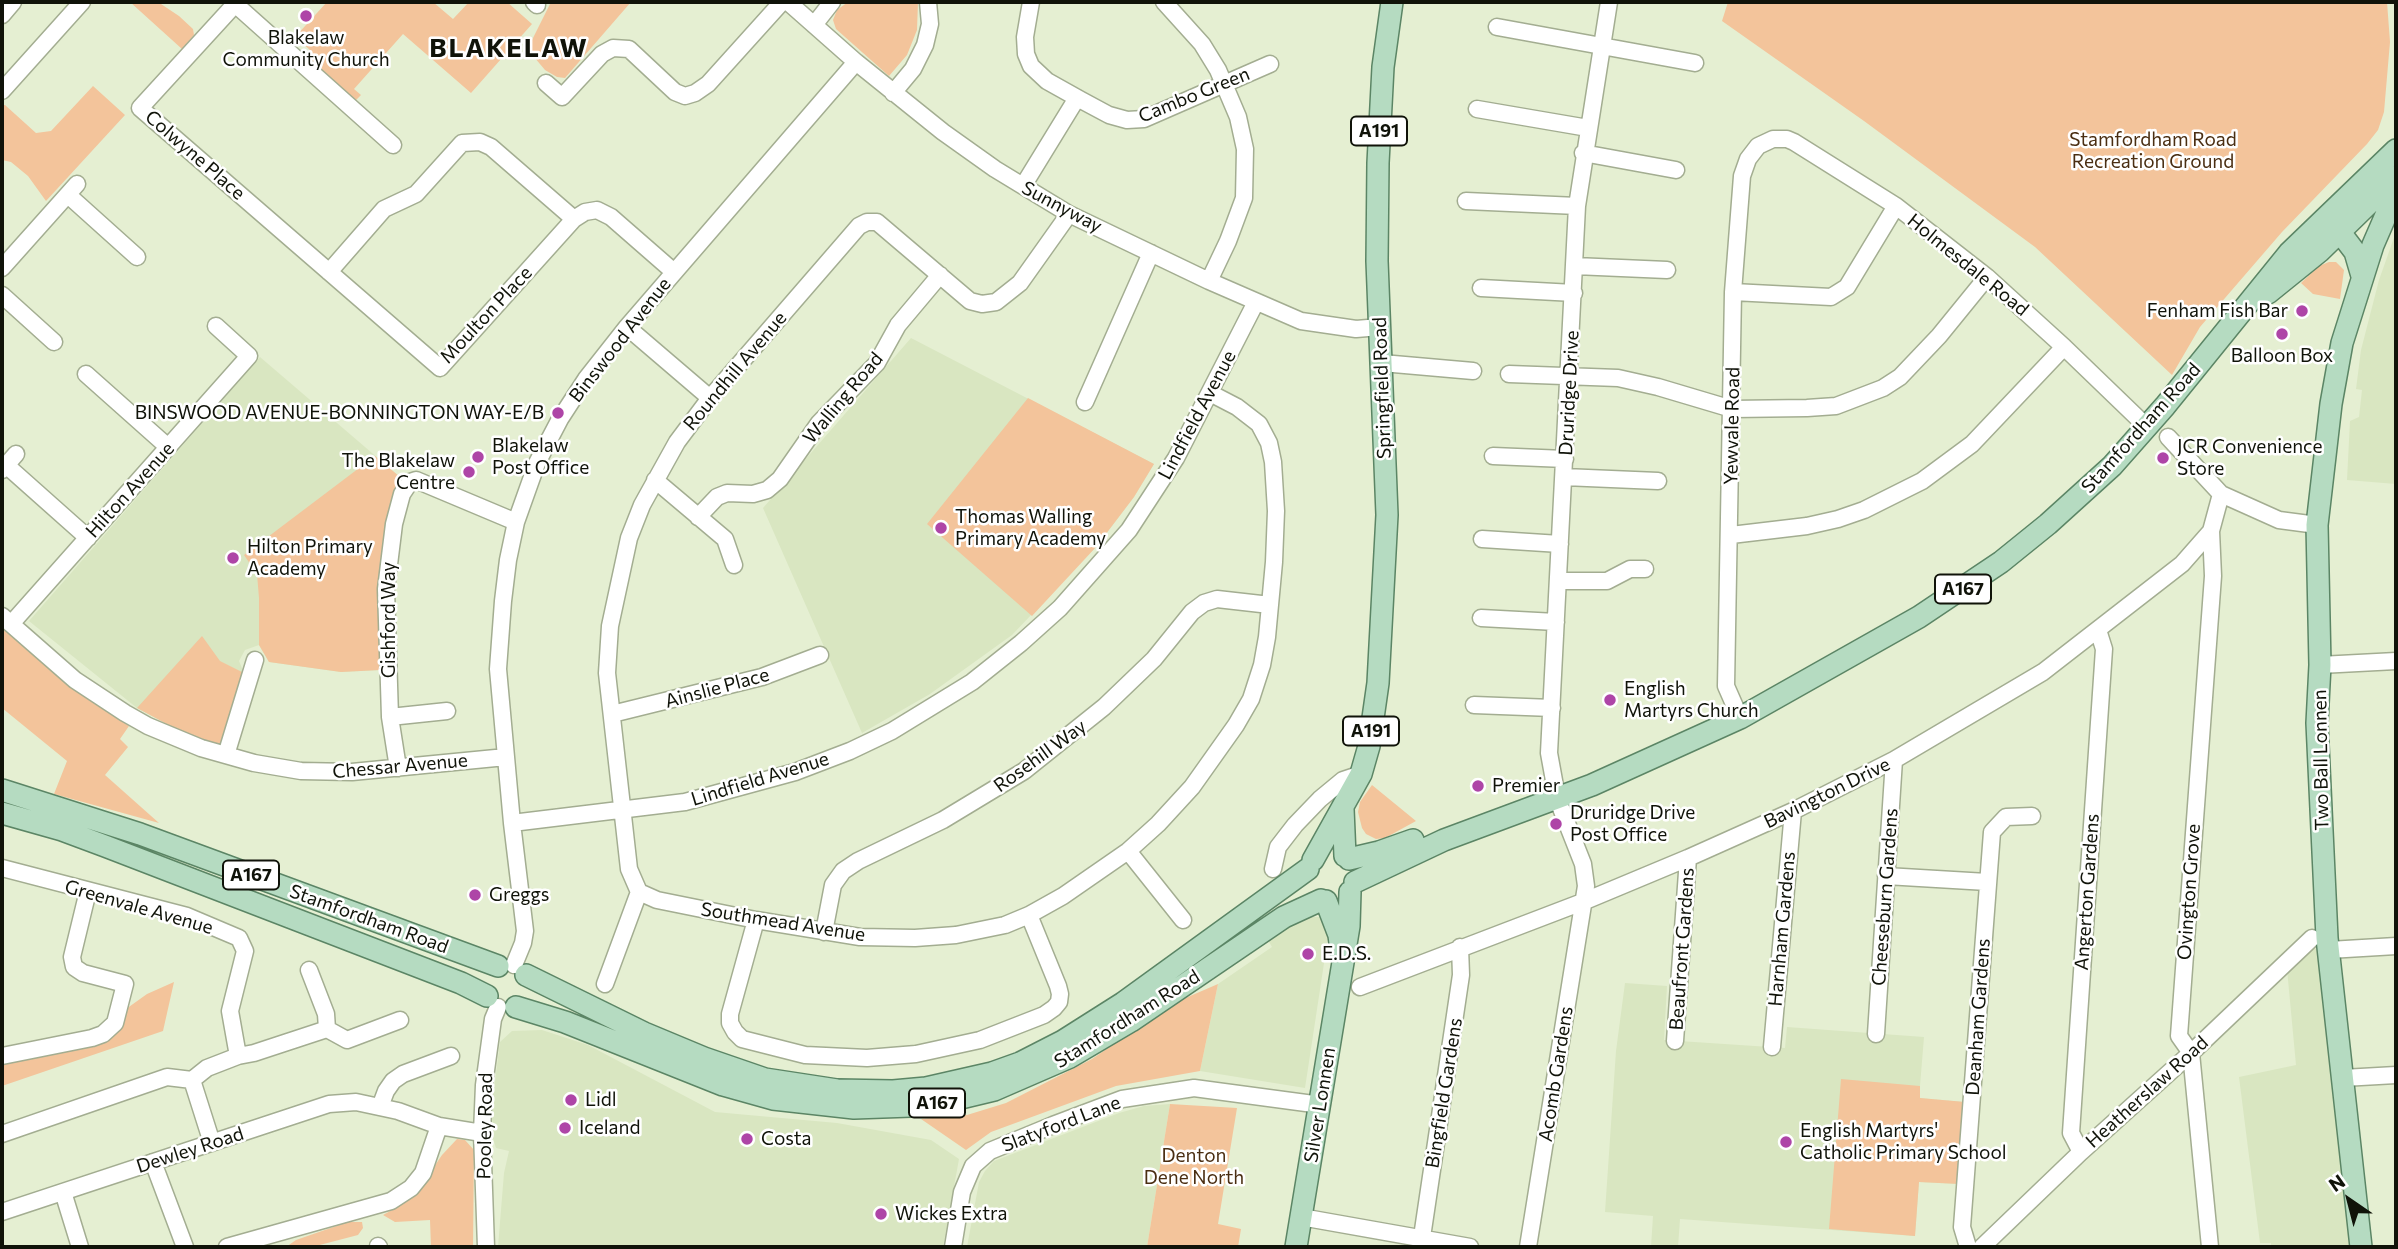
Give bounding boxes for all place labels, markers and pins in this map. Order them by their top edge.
marker: Blakelaw Community Church [298,8,314,24]
place label: Blakelaw Community Church [222,27,390,71]
place label: Fenham Fish Bar [2147,300,2288,322]
marker: Fenham Fish Bar [2294,303,2310,319]
marker: Balloon Box [2274,326,2290,342]
place label: Balloon Box [2231,345,2333,367]
place label: BINSWOOD AVENUE-BONNINGTON WAY-E/B [135,402,544,424]
marker: BINSWOOD AVENUE-BONNINGTON WAY-E/B [550,405,566,421]
place label: Blakelaw Post Office [492,435,589,479]
place label: JCR Convenience Store [2177,436,2322,480]
marker: Blakelaw Post Office [470,449,486,465]
place label: The Blakelaw Centre [342,450,455,494]
marker: JCR Convenience Store [2155,450,2171,466]
marker: The Blakelaw Centre [461,464,477,480]
place label: Thomas Walling Primary Academy [955,506,1106,550]
marker: Thomas Walling Primary Academy [933,520,949,536]
place label: Hilton Primary Academy [247,536,373,580]
marker: Hilton Primary Academy [225,550,241,566]
place label: English Martyrs Church [1624,678,1759,722]
marker: English Martyrs Church [1602,692,1618,708]
place label: Premier [1492,775,1560,797]
marker: Premier [1470,778,1486,794]
place label: Druridge Drive Post Office [1570,802,1695,846]
marker: Druridge Drive Post Office [1548,816,1564,832]
place label: Greggs [489,884,549,906]
marker: Greggs [467,887,483,903]
place label: E.D.S. [1322,943,1371,965]
marker: E.D.S. [1300,946,1316,962]
place label: Lidl [585,1089,617,1111]
marker: Lidl [563,1092,579,1108]
place label: Iceland [579,1117,640,1139]
marker: Iceland [557,1120,573,1136]
place label: English Martyrs' Catholic Primary School [1800,1120,2007,1164]
place label: Costa [761,1128,811,1150]
marker: Costa [739,1131,755,1147]
marker: English Martyrs' Catholic Primary School [1778,1134,1794,1150]
place label: Wickes Extra [895,1203,1007,1225]
marker: Wickes Extra [873,1206,889,1222]

